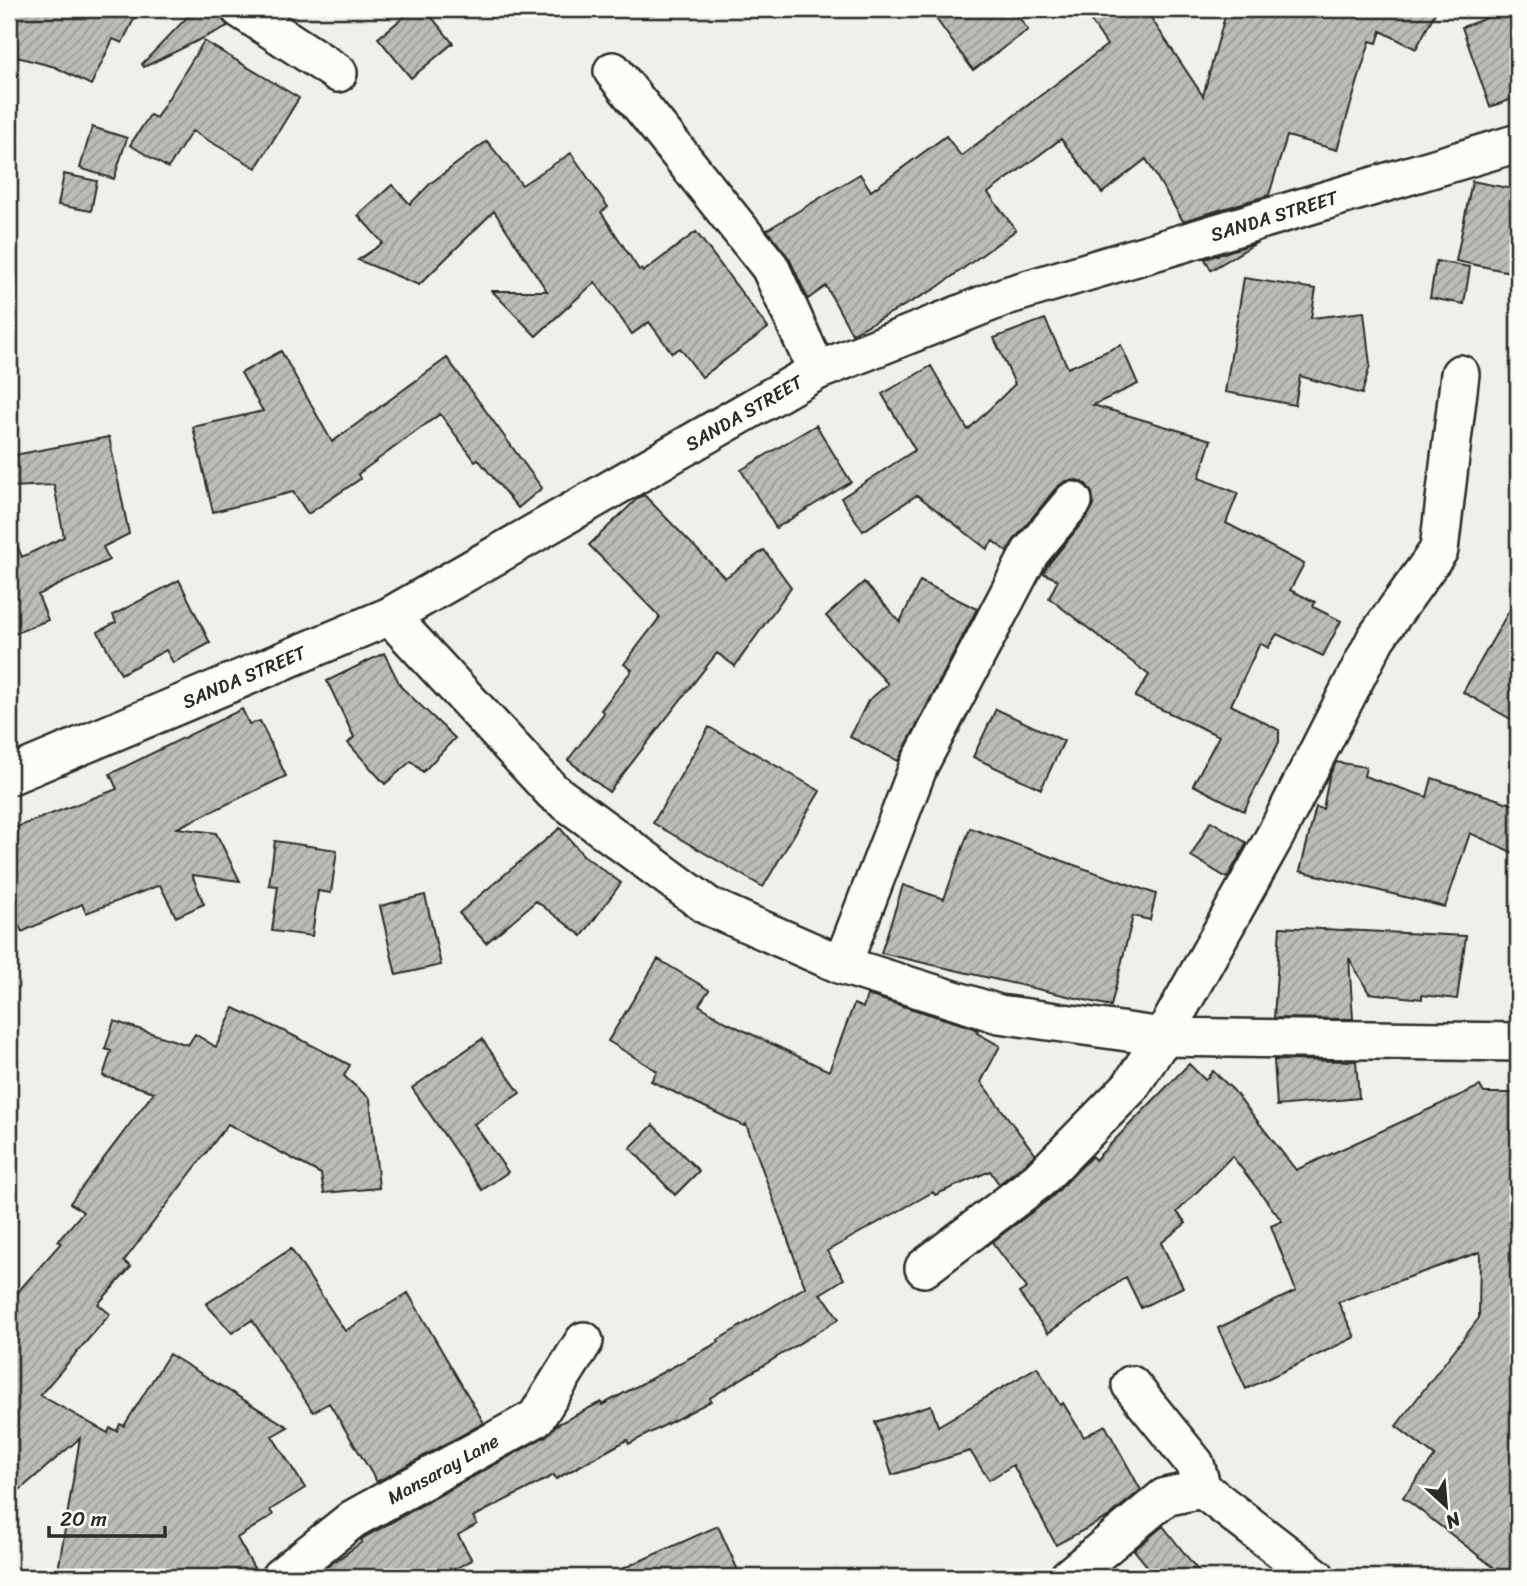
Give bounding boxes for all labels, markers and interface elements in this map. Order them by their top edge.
street label: SANDA STREET [1206,181,1343,251]
street label: SANDA STREET [679,365,810,460]
street label: SANDA STREET [177,636,312,718]
street label: Mansaray Lane [381,1424,505,1513]
north arrow [1412,1470,1482,1540]
scale bar [49,1495,164,1539]
text: 20 m [60,1500,107,1538]
text: N [1439,1503,1467,1539]

